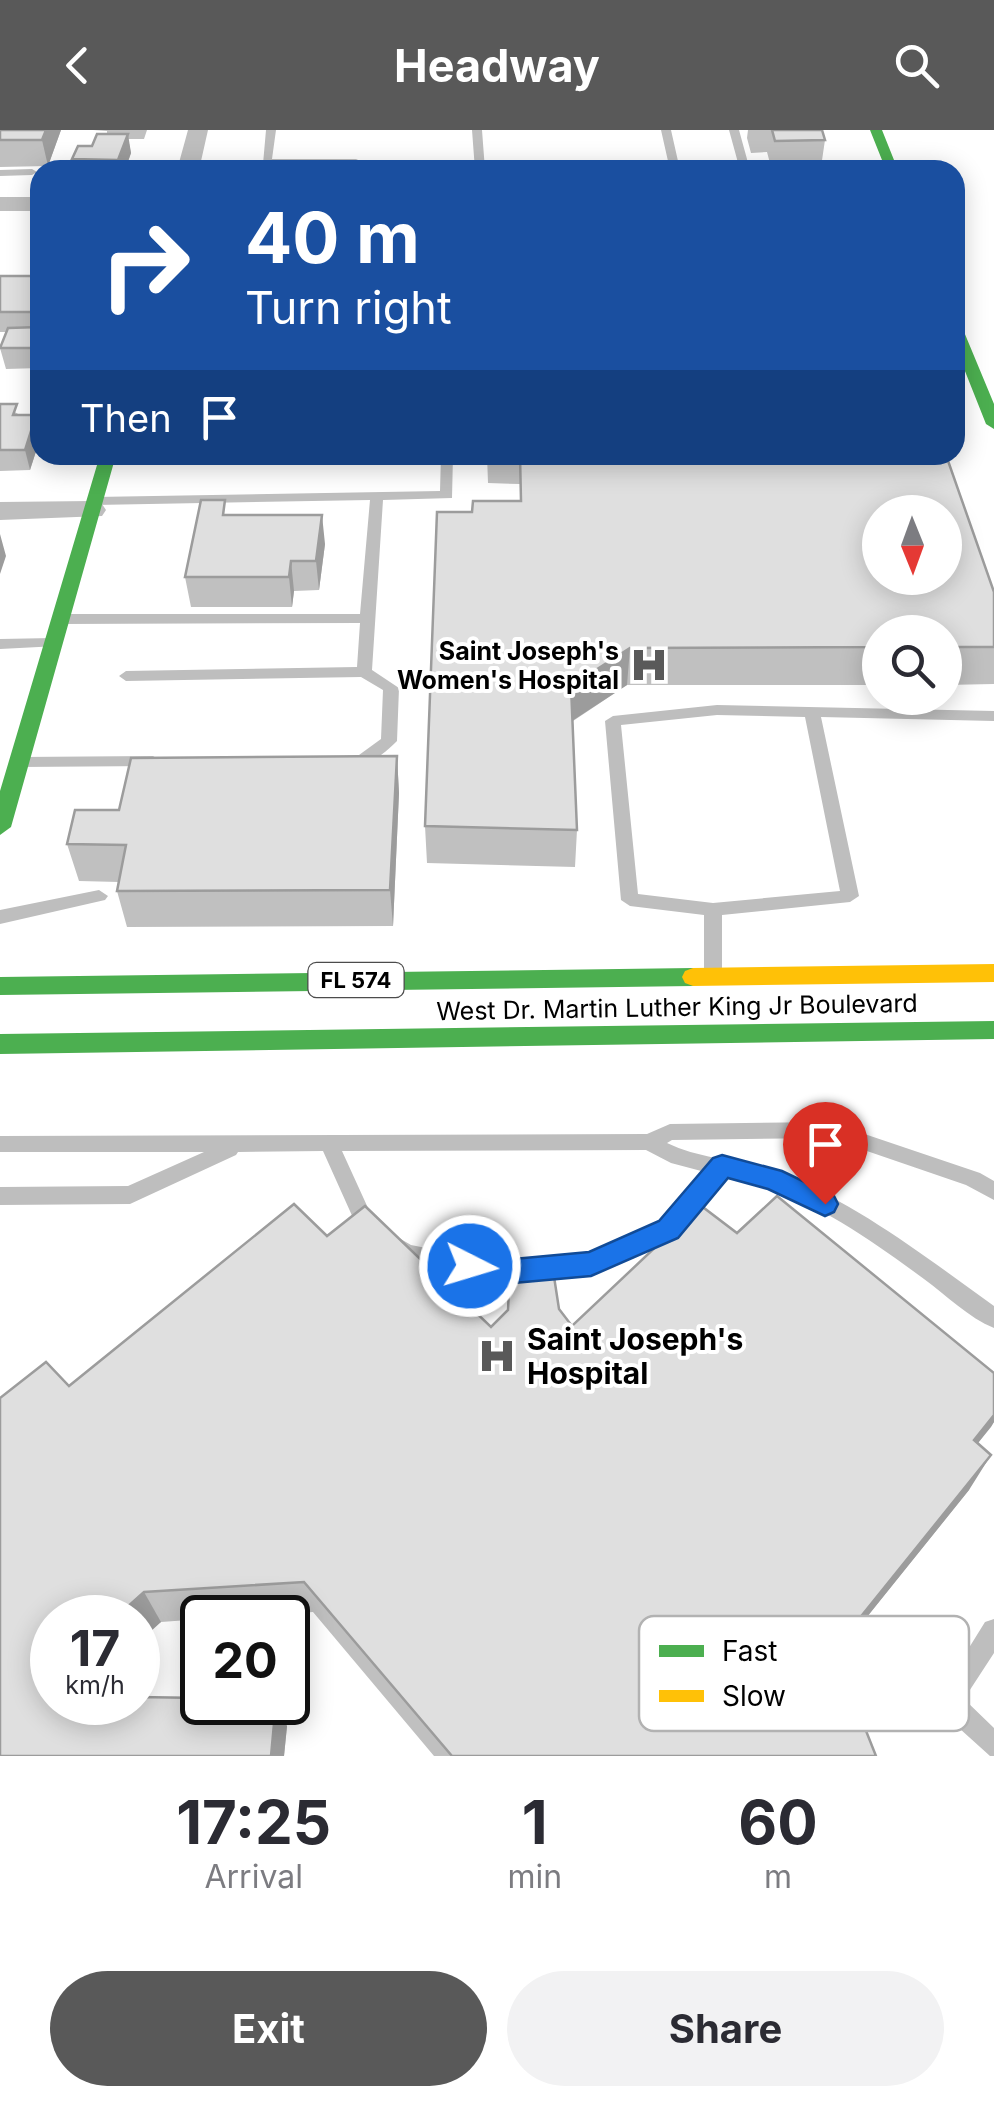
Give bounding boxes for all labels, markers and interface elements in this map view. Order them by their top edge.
icon: back [50,38,105,93]
text: Headway [394,38,600,93]
icon: search [889,38,944,93]
text: 40 m [245,195,420,280]
icon: right [80,200,210,330]
text: Turn right [245,280,452,335]
icon: arrive [192,390,247,445]
text: Then [80,395,172,441]
north arrow [862,495,962,595]
map controls [862,495,962,715]
button: search [862,615,962,715]
place label: Saint Joseph's Women's Hospital [397,636,619,695]
hospital icon: Saint Joseph's Women's Hospital [628,644,670,686]
road number: FL 574 [308,963,404,997]
street label: West Dr. Martin Luther King Jr Boulevard [436,988,918,1026]
pin [783,1102,868,1205]
icon: arrive [798,1117,853,1172]
position arrow [418,1214,522,1318]
place label: Saint Joseph's Hospital [527,1321,743,1391]
hospital icon: Saint Joseph's Hospital [476,1335,518,1377]
speed limit sign: 20 [180,1595,310,1725]
legend [639,1616,969,1731]
text: 17 [70,1618,120,1678]
text: Fast [722,1634,778,1668]
text: km/h [65,1670,125,1700]
text: Slow [722,1679,786,1713]
text: 17:25 [176,1786,331,1858]
text: 1 [522,1786,548,1858]
text: 60 [738,1786,818,1858]
text: Arrival [204,1857,303,1896]
text: min [507,1857,562,1896]
text: m [764,1857,792,1896]
button: Exit [50,1971,487,2086]
button: Share [507,1971,944,2086]

